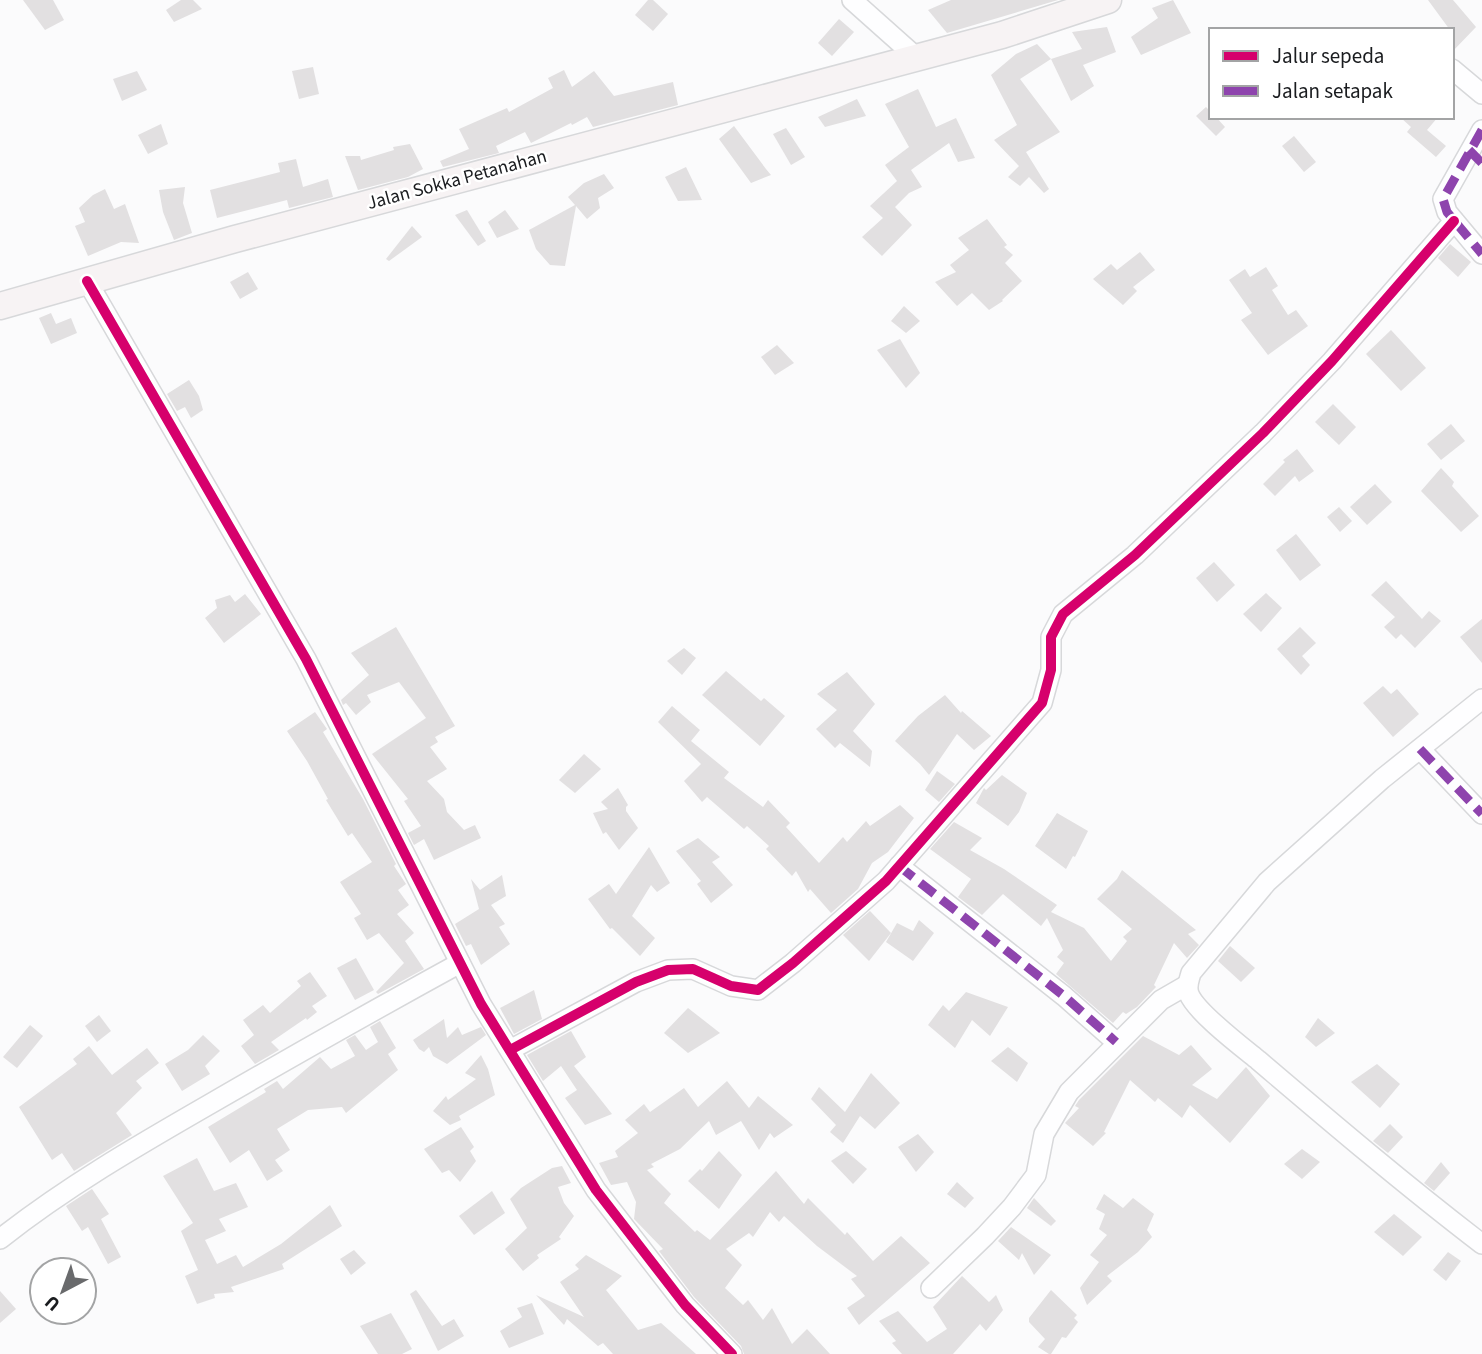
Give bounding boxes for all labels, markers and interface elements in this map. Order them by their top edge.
legend [1209,28,1454,119]
text: Jalur sepeda [1272,41,1384,71]
text: Jalan setapak [1272,76,1393,106]
street label: Jalan Sokka Petanahan [364,143,550,217]
north arrow [28,1256,98,1326]
text: U [39,1288,66,1317]

